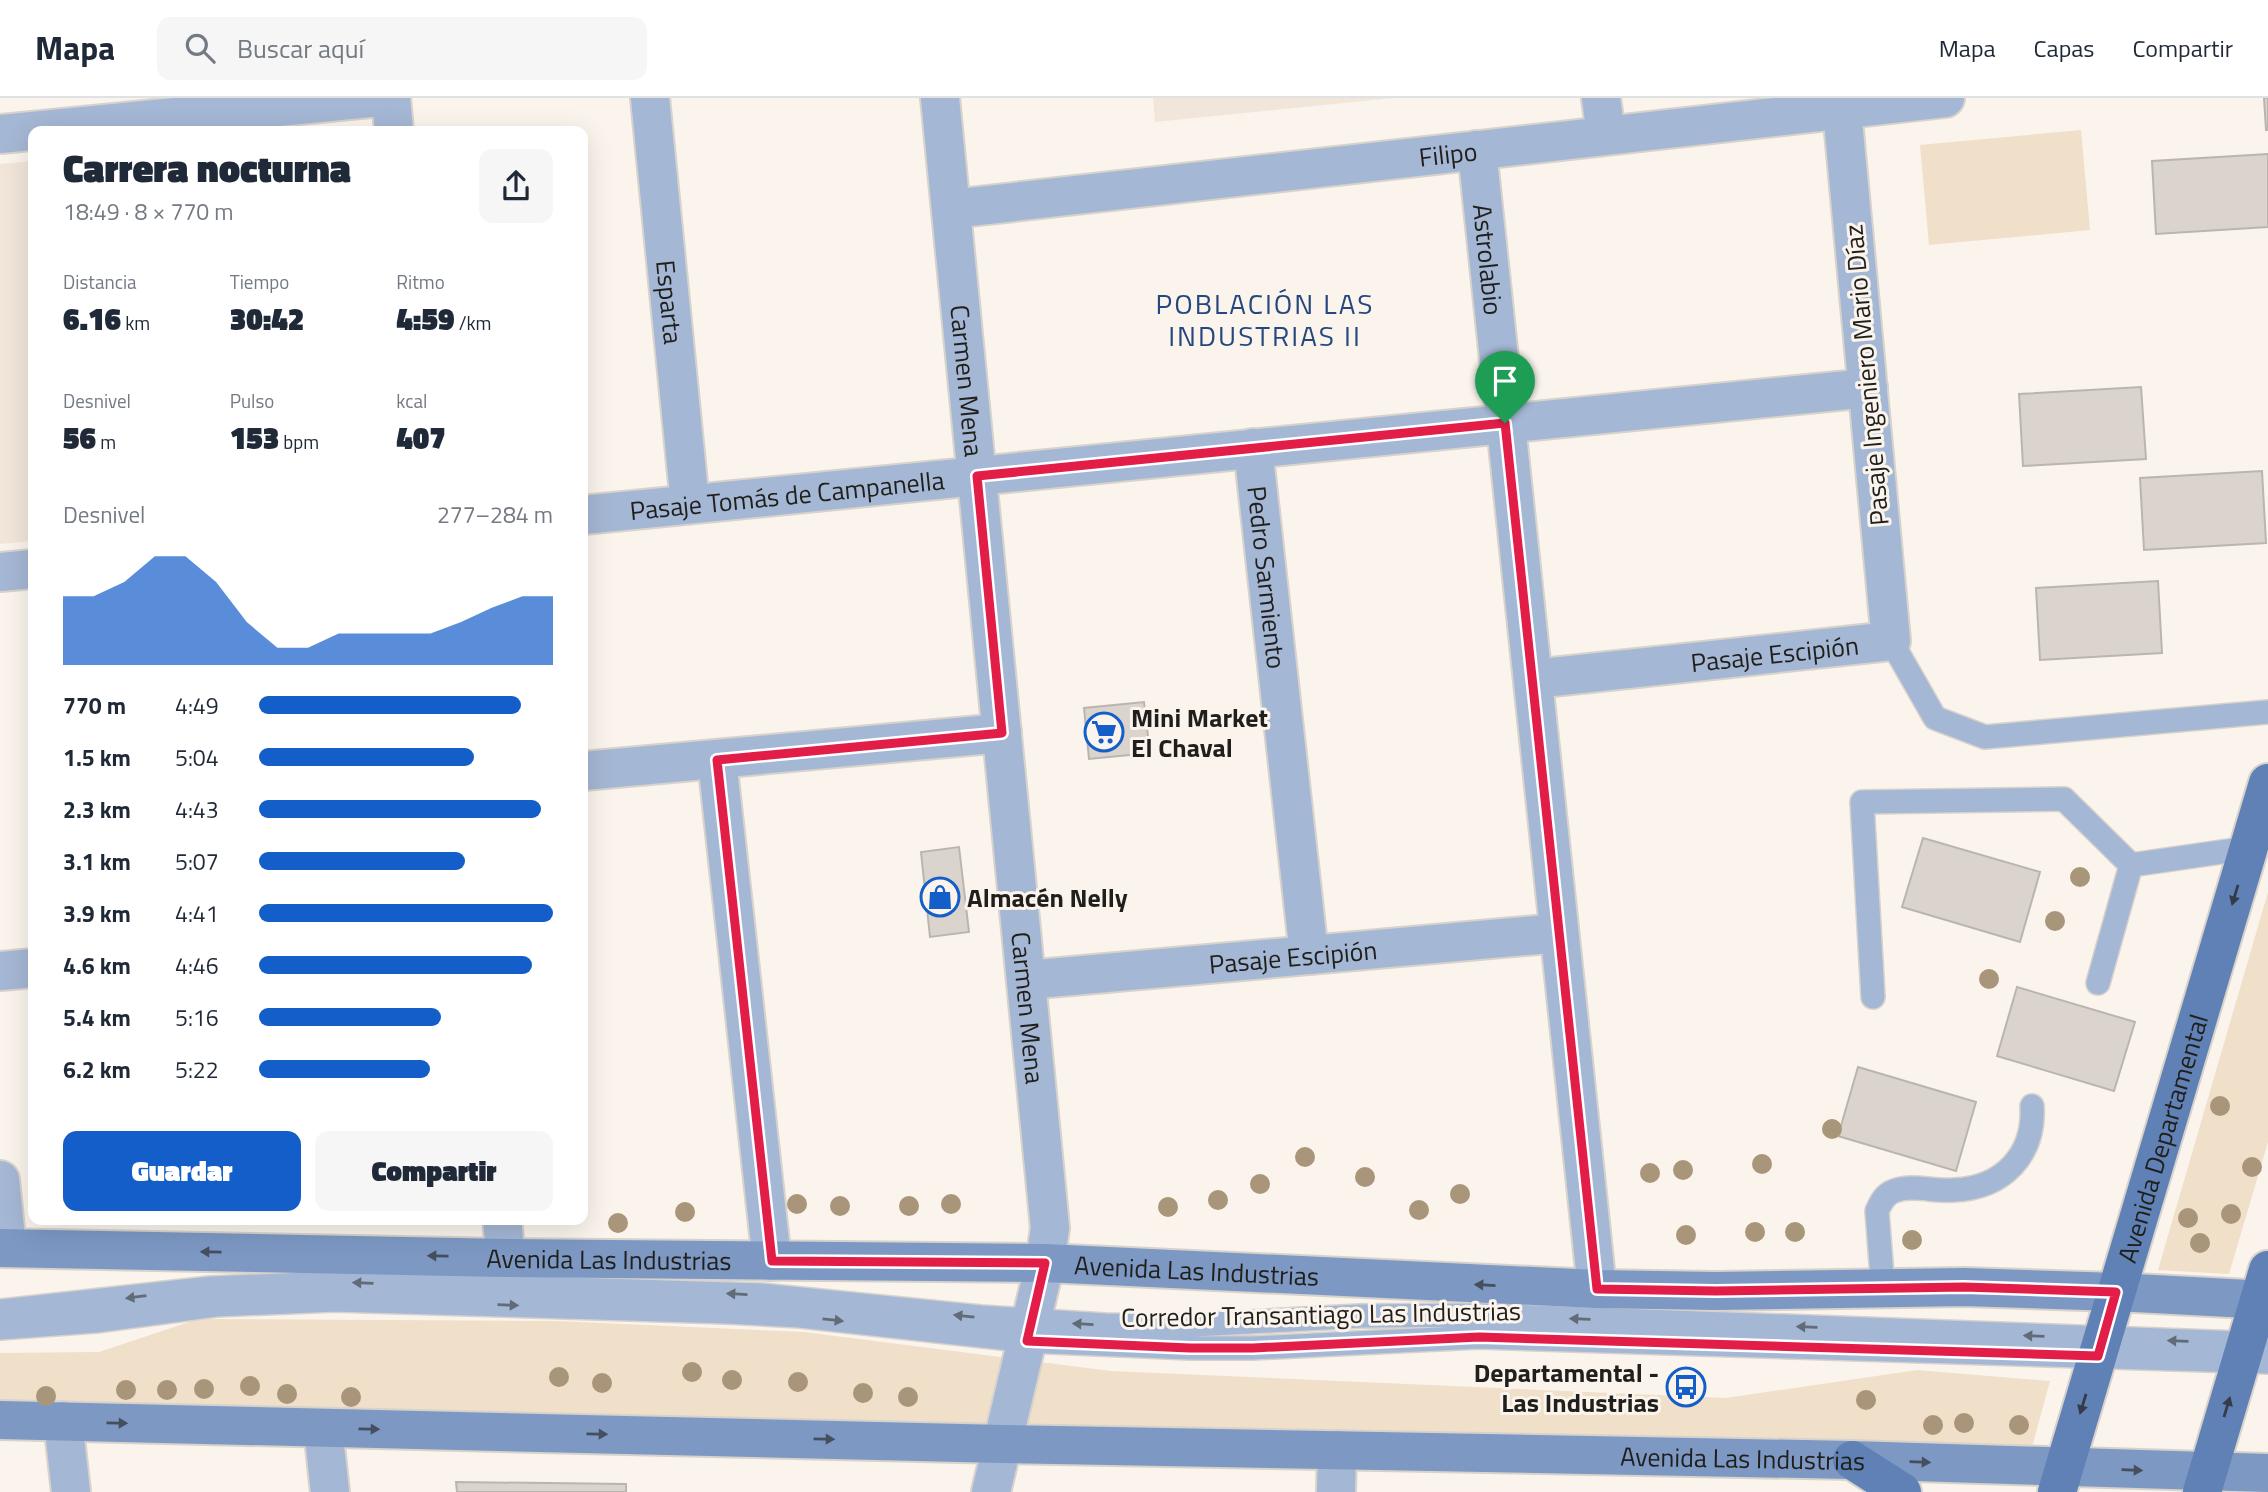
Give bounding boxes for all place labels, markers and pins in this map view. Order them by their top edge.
pin [1475,351,1535,423]
place label: Mini Market El Chaval [1131,698,1268,767]
supermarket icon: Mini Market El Chaval [1083,711,1125,753]
shop icon: Almacén Nelly [919,876,961,918]
place label: Almacén Nelly [967,878,1128,917]
place label: Departamental - Las Industrias [1474,1353,1659,1422]
bus stop icon: Departamental - Las Industrias [1665,1366,1707,1408]

